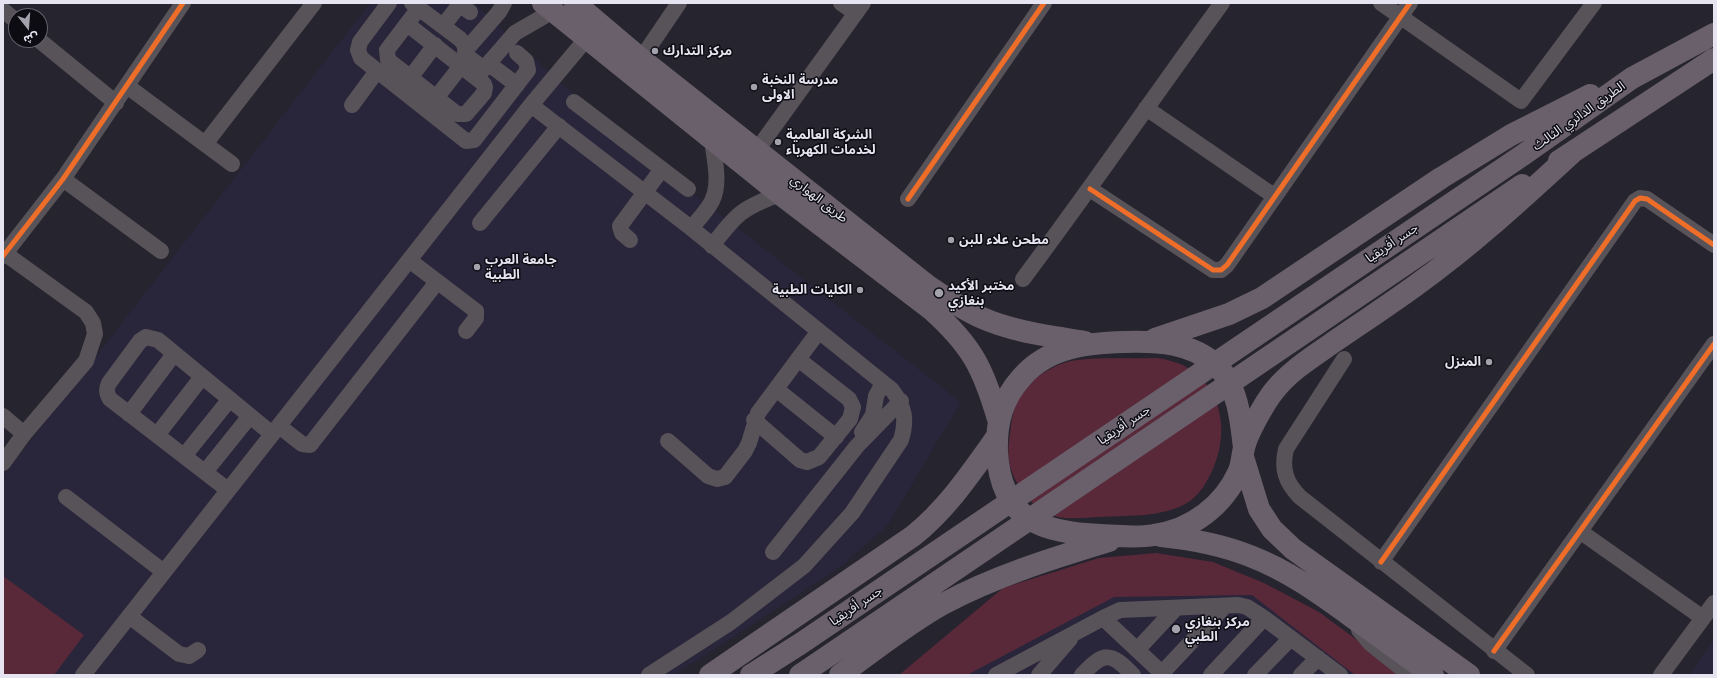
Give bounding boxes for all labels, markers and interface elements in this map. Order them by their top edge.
north arrow [8,8,48,48]
text: ش [22,30,40,47]
place label: مركز التدارك [663,43,732,59]
marker: مركز التدارك [650,46,660,56]
place label: مدرسة النخبة الاولى [762,72,838,103]
street label: الطريق الدائري الثالث [1530,78,1628,154]
marker: مدرسة النخبة الاولى [749,82,759,92]
place label: الشركة العالمية لخدمات الكهرباء [786,127,876,158]
marker: الشركة العالمية لخدمات الكهرباء [773,137,783,147]
street label: طريق الهواري [787,172,851,226]
street label: جسر أفريقيا [1363,220,1421,266]
place label: مطحن علاء للبن [959,232,1049,248]
marker: مطحن علاء للبن [946,235,956,245]
place label: جامعة العرب الطبية [485,252,557,283]
marker: جامعة العرب الطبية [472,262,482,272]
place label: مختبر الأكيد بنغازي [948,278,1014,309]
place label: الكليات الطبية [772,282,852,298]
marker: الكليات الطبية [855,285,865,295]
marker: مختبر الأكيد بنغازي [933,287,945,299]
place label: المنزل [1445,354,1481,370]
marker: المنزل [1484,357,1494,367]
street label: جسر أفريقيا [1095,402,1153,448]
street label: جسر أفريقيا [827,583,885,629]
place label: مركز بنغازي الطبي [1185,614,1250,645]
marker: مركز بنغازي الطبي [1170,623,1182,635]

